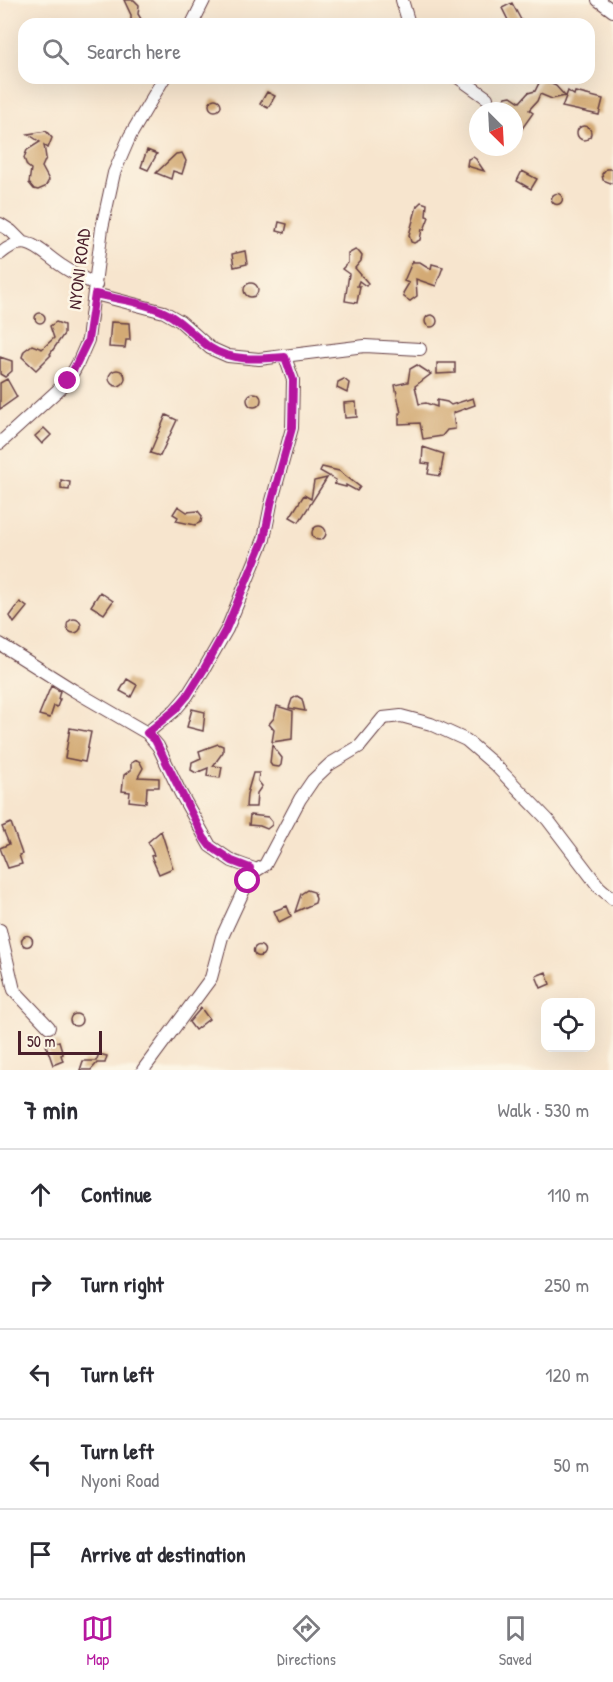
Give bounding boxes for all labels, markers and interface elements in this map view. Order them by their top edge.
search box [18,18,595,84]
icon: search [39,35,72,68]
text: Search here [87,36,181,66]
north arrow [469,102,523,156]
street label: NYONI ROAD [62,227,96,311]
route end [54,367,80,393]
route start [234,867,260,893]
map controls [541,998,595,1052]
button: locate [541,998,595,1052]
scale bar [18,1028,102,1056]
text: 50 m [27,1030,56,1052]
text: 7 min [24,1092,78,1127]
text: Walk · 530 m [497,1096,589,1123]
icon: ahead [24,1178,57,1211]
text: Continue [81,1179,152,1209]
text: 110 m [547,1181,589,1208]
icon: right [24,1268,57,1301]
text: Turn right [81,1269,164,1299]
text: 250 m [544,1271,589,1298]
icon: left [24,1358,57,1391]
text: Turn left [81,1359,154,1389]
text: 120 m [545,1361,589,1388]
text: Turn left [81,1436,154,1466]
icon: left [24,1448,57,1481]
text: 50 m [553,1451,589,1478]
text: Nyoni Road [81,1466,159,1493]
icon: arrive [24,1538,57,1571]
text: Arrive at destination [81,1539,246,1569]
tab: Map [81,1612,114,1670]
tab: Directions [277,1612,336,1670]
tab: Saved [499,1612,532,1670]

